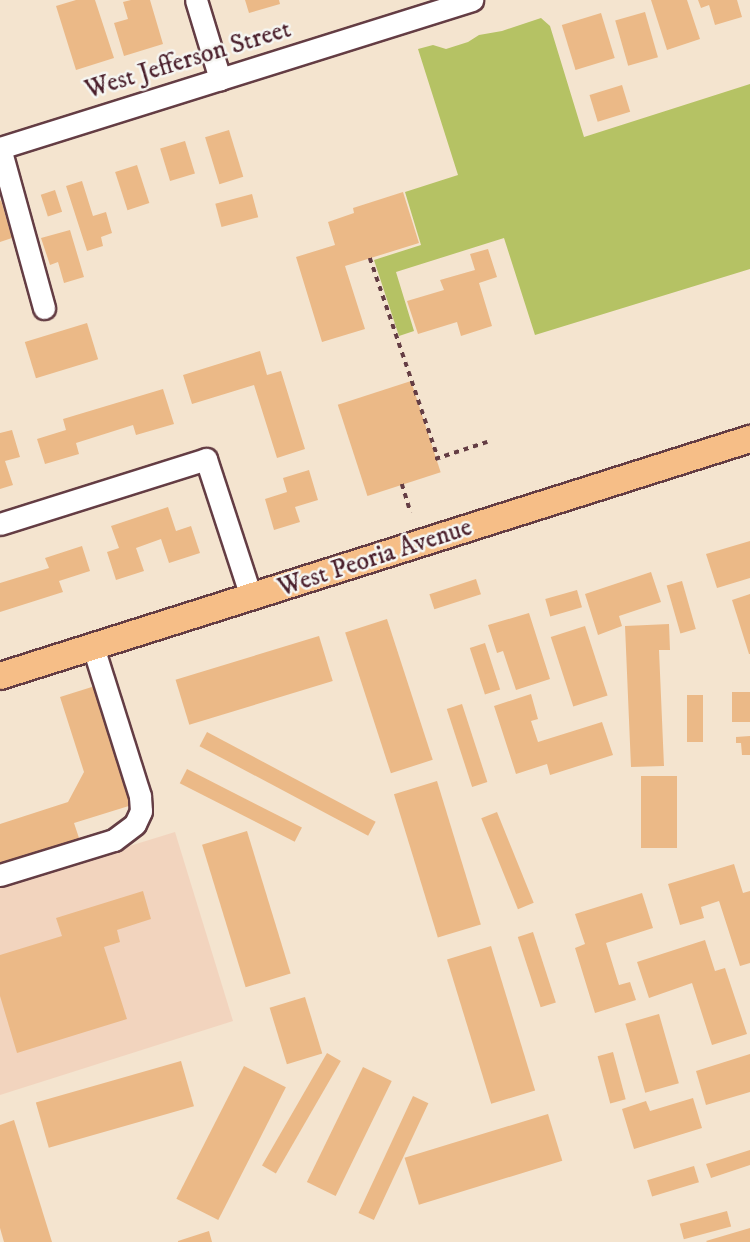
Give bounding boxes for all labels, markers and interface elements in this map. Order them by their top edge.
street label: West Jefferson Street [81,14,295,106]
street label: West Peoria Avenue [274,512,476,604]

